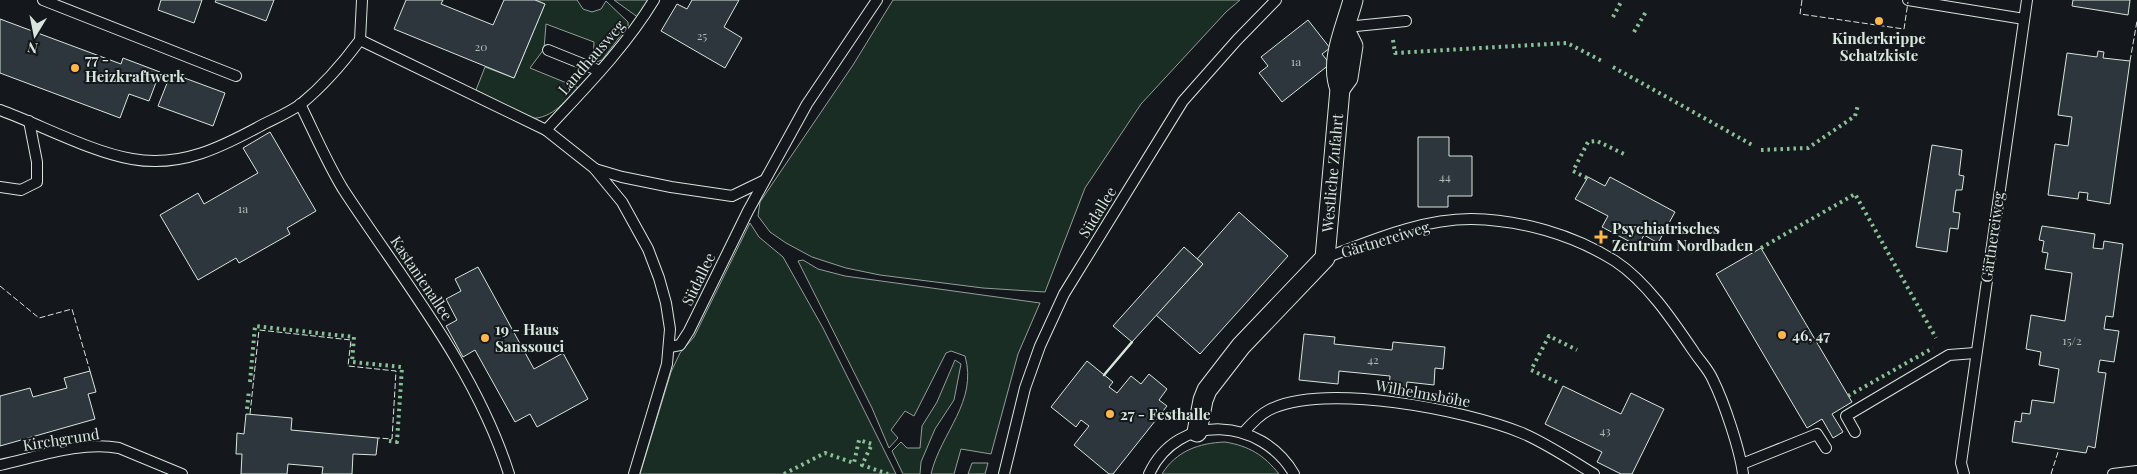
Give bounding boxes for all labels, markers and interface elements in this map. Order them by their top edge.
north arrow [10,10,60,60]
street label: Landhausweg [553,15,629,99]
marker: Kinderkrippe Schatzkiste [1873,15,1885,27]
house number: 25 [697,27,707,43]
place label: Kinderkrippe Schatzkiste [1832,28,1926,65]
text: N [26,38,39,59]
house number: 20 [475,38,487,54]
place label: 77 - Heizkraftwerk [85,49,185,86]
house number: 1a [1291,53,1301,69]
marker: 77 - Heizkraftwerk [69,62,81,74]
street label: Westliche Zufahrt [1317,112,1347,234]
house number: 44 [1439,168,1451,184]
street label: Südallee [1074,183,1120,241]
street label: Gärtnereiweg [1976,190,2008,284]
house number: 1a [238,200,248,216]
street label: Gärtnereiweg [1338,216,1432,262]
place label: Psychiatrisches Zentrum Nordbaden [1612,218,1754,255]
marker: Psychiatrisches Zentrum Nordbaden [1594,230,1608,244]
street label: Kastanienallee [386,232,458,324]
street label: Südallee [677,249,719,309]
place label: 19 - Haus Sanssouci [495,319,565,356]
place label: 46, 47 [1792,325,1830,345]
marker: 46, 47 [1776,329,1788,341]
marker: 19 - Haus Sanssouci [479,332,491,344]
house number: 15/2 [2062,332,2082,348]
house number: 42 [1367,351,1379,367]
street label: Wilhelmshöhe [1373,375,1472,411]
place label: 27 - Festhalle [1120,404,1211,424]
marker: 27 - Festhalle [1104,408,1116,420]
house number: 43 [1599,422,1611,438]
street label: Kirchgrund [21,423,101,455]

